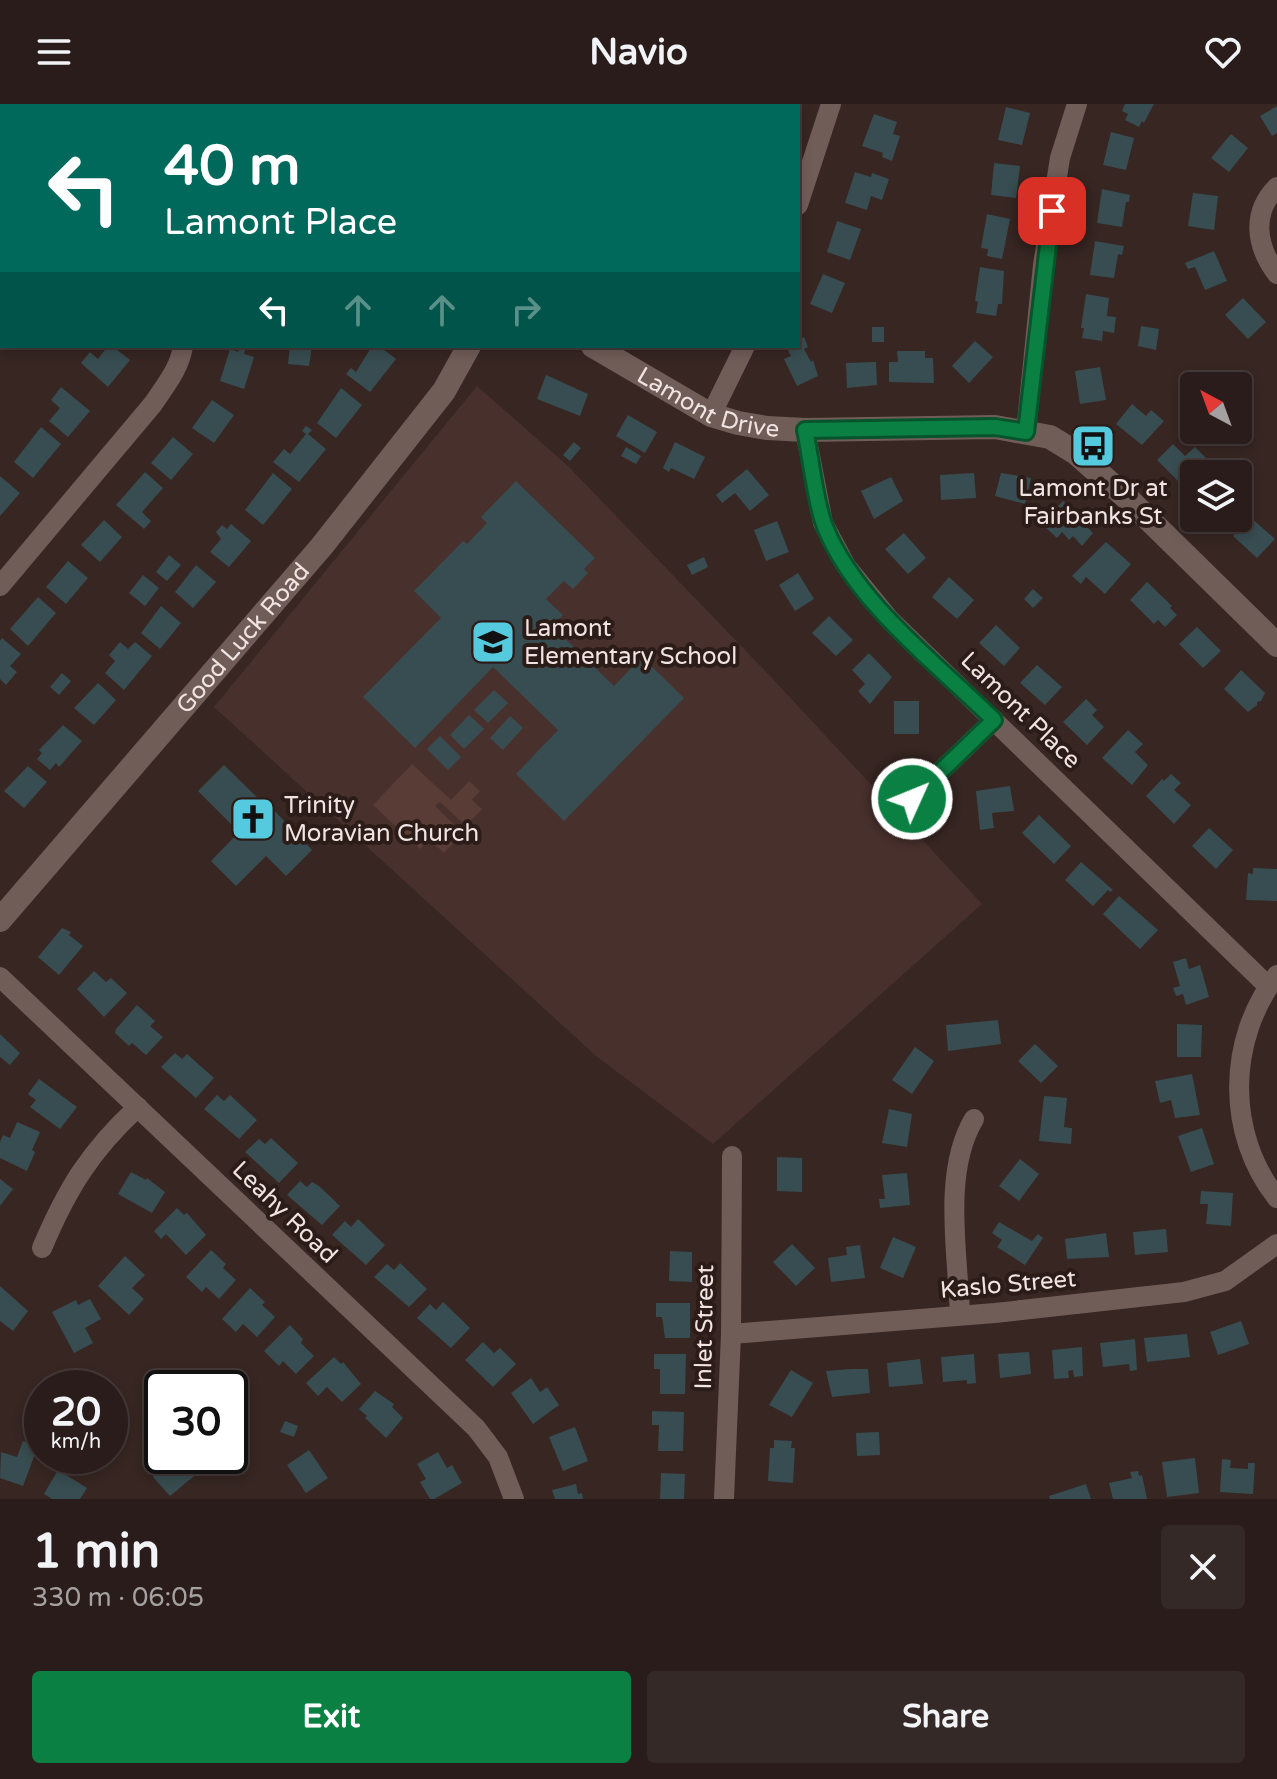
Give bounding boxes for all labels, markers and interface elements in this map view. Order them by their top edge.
icon: menu [32,30,76,74]
icon: heart [1201,30,1245,74]
text: Navio [589,31,688,74]
text: 40 m [164,133,300,200]
icon: left [32,136,136,240]
pin [1018,177,1086,245]
icon: arrive [1030,189,1074,233]
text: Lamont Place [164,201,397,244]
icon: left [252,288,296,332]
icon: ahead [336,288,380,332]
icon: ahead [420,288,464,332]
icon: right [504,288,548,332]
street label: Lamont Drive [632,361,780,444]
north arrow [1180,372,1252,444]
map controls [1180,372,1252,532]
bus stop icon: Lamont Dr at Fairbanks St [1069,422,1117,470]
button: layers [1180,460,1252,532]
place label: Lamont Dr at Fairbanks St [1018,474,1168,531]
street label: Good Luck Road [170,557,316,720]
place label: Lamont Elementary School [524,614,737,671]
school or university icon: Lamont Elementary School [469,618,517,666]
street label: Lamont Place [955,646,1087,775]
position arrow [870,757,954,841]
place label: Trinity Moravian Church [284,791,479,848]
church icon: Trinity Moravian Church [229,795,277,843]
street label: Leahy Road [226,1155,343,1270]
street label: Inlet Street [689,1264,720,1390]
street label: Kaslo Street [939,1264,1077,1305]
speed limit sign: 30 [144,1370,248,1474]
text: 20 [51,1388,101,1436]
text: km/h [51,1430,101,1454]
text: 1 min [32,1523,160,1581]
button: close [1161,1525,1245,1609]
text: 330 m · 06:05 [32,1582,204,1613]
button: Exit [32,1671,631,1763]
button: Share [647,1671,1245,1763]

